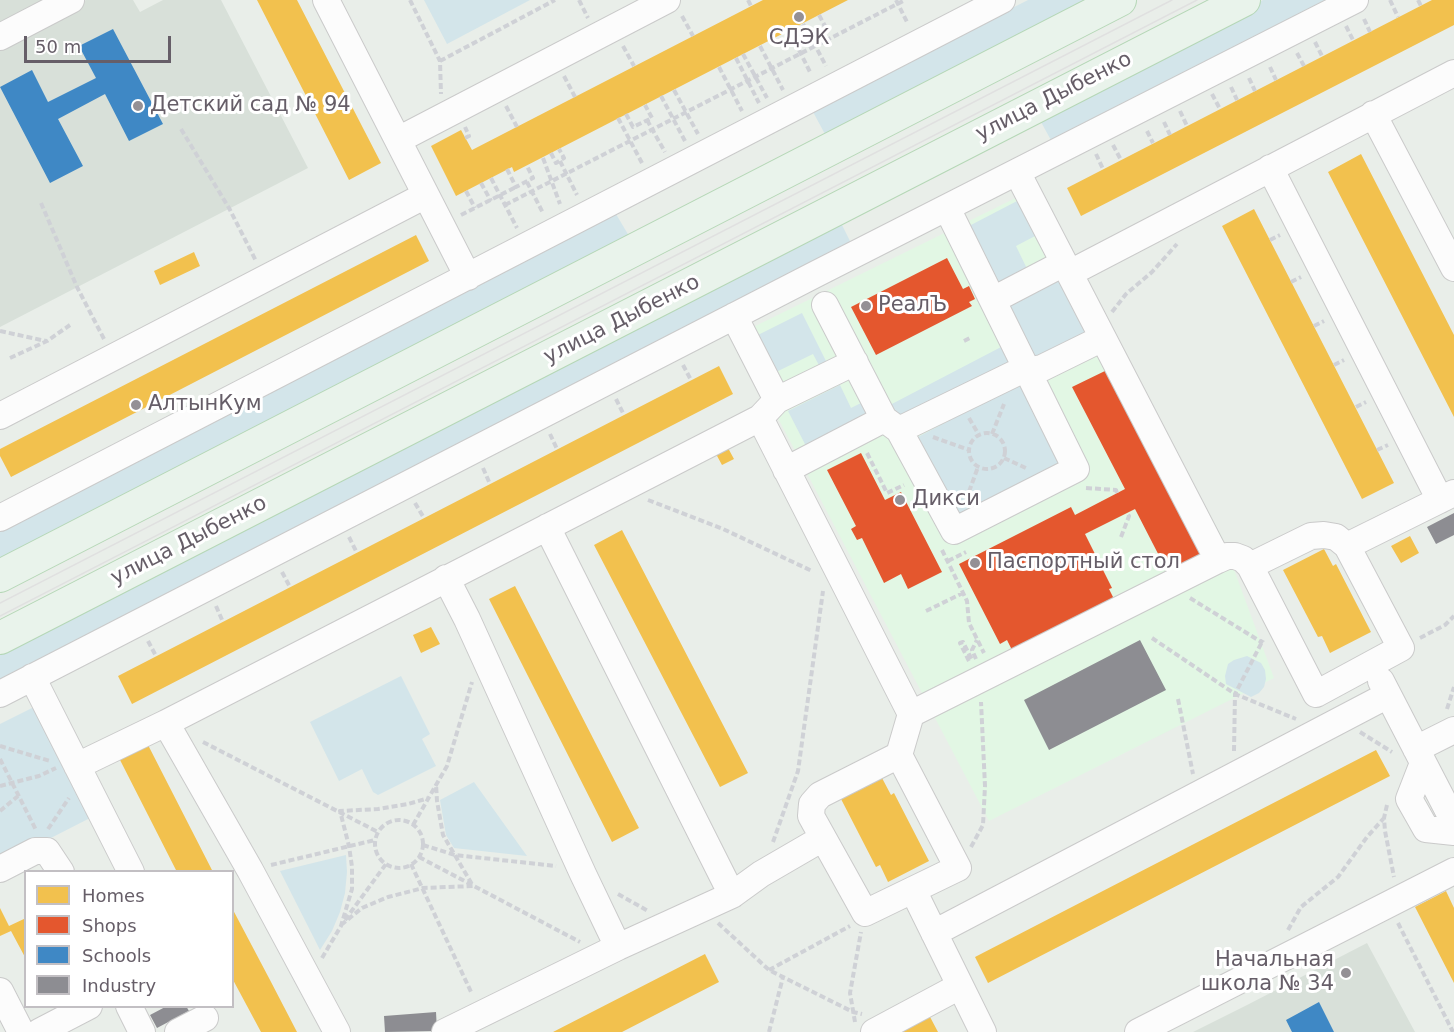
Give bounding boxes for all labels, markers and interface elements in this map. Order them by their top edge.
marker: СДЭК [792,10,806,24]
scale bar [27,24,174,62]
place label: СДЭК [769,26,829,52]
text: 50 m [35,36,81,57]
street label: улица Дыбенко [972,47,1136,147]
place label: Детский сад № 94 [150,93,351,119]
marker: Детский сад № 94 [131,99,145,113]
street label: улица Дыбенко [540,270,704,370]
place label: РеалЪ [878,293,947,319]
marker: РеалЪ [859,299,873,313]
place label: АлтынКум [148,392,262,418]
marker: АлтынКум [129,398,143,412]
place label: Дикси [912,487,980,513]
street label: улица Дыбенко [107,491,271,591]
marker: Дикси [893,493,907,507]
place label: Паспортный стол [987,550,1180,576]
marker: Паспортный стол [968,556,982,570]
legend [24,870,234,1008]
text: Homes [82,885,145,906]
text: Shops [82,915,137,936]
text: Schools [82,945,151,966]
place label: Начальная школа № 34 [1201,948,1334,998]
marker: Начальная школа № 34 [1339,966,1353,980]
text: Industry [82,975,156,996]

